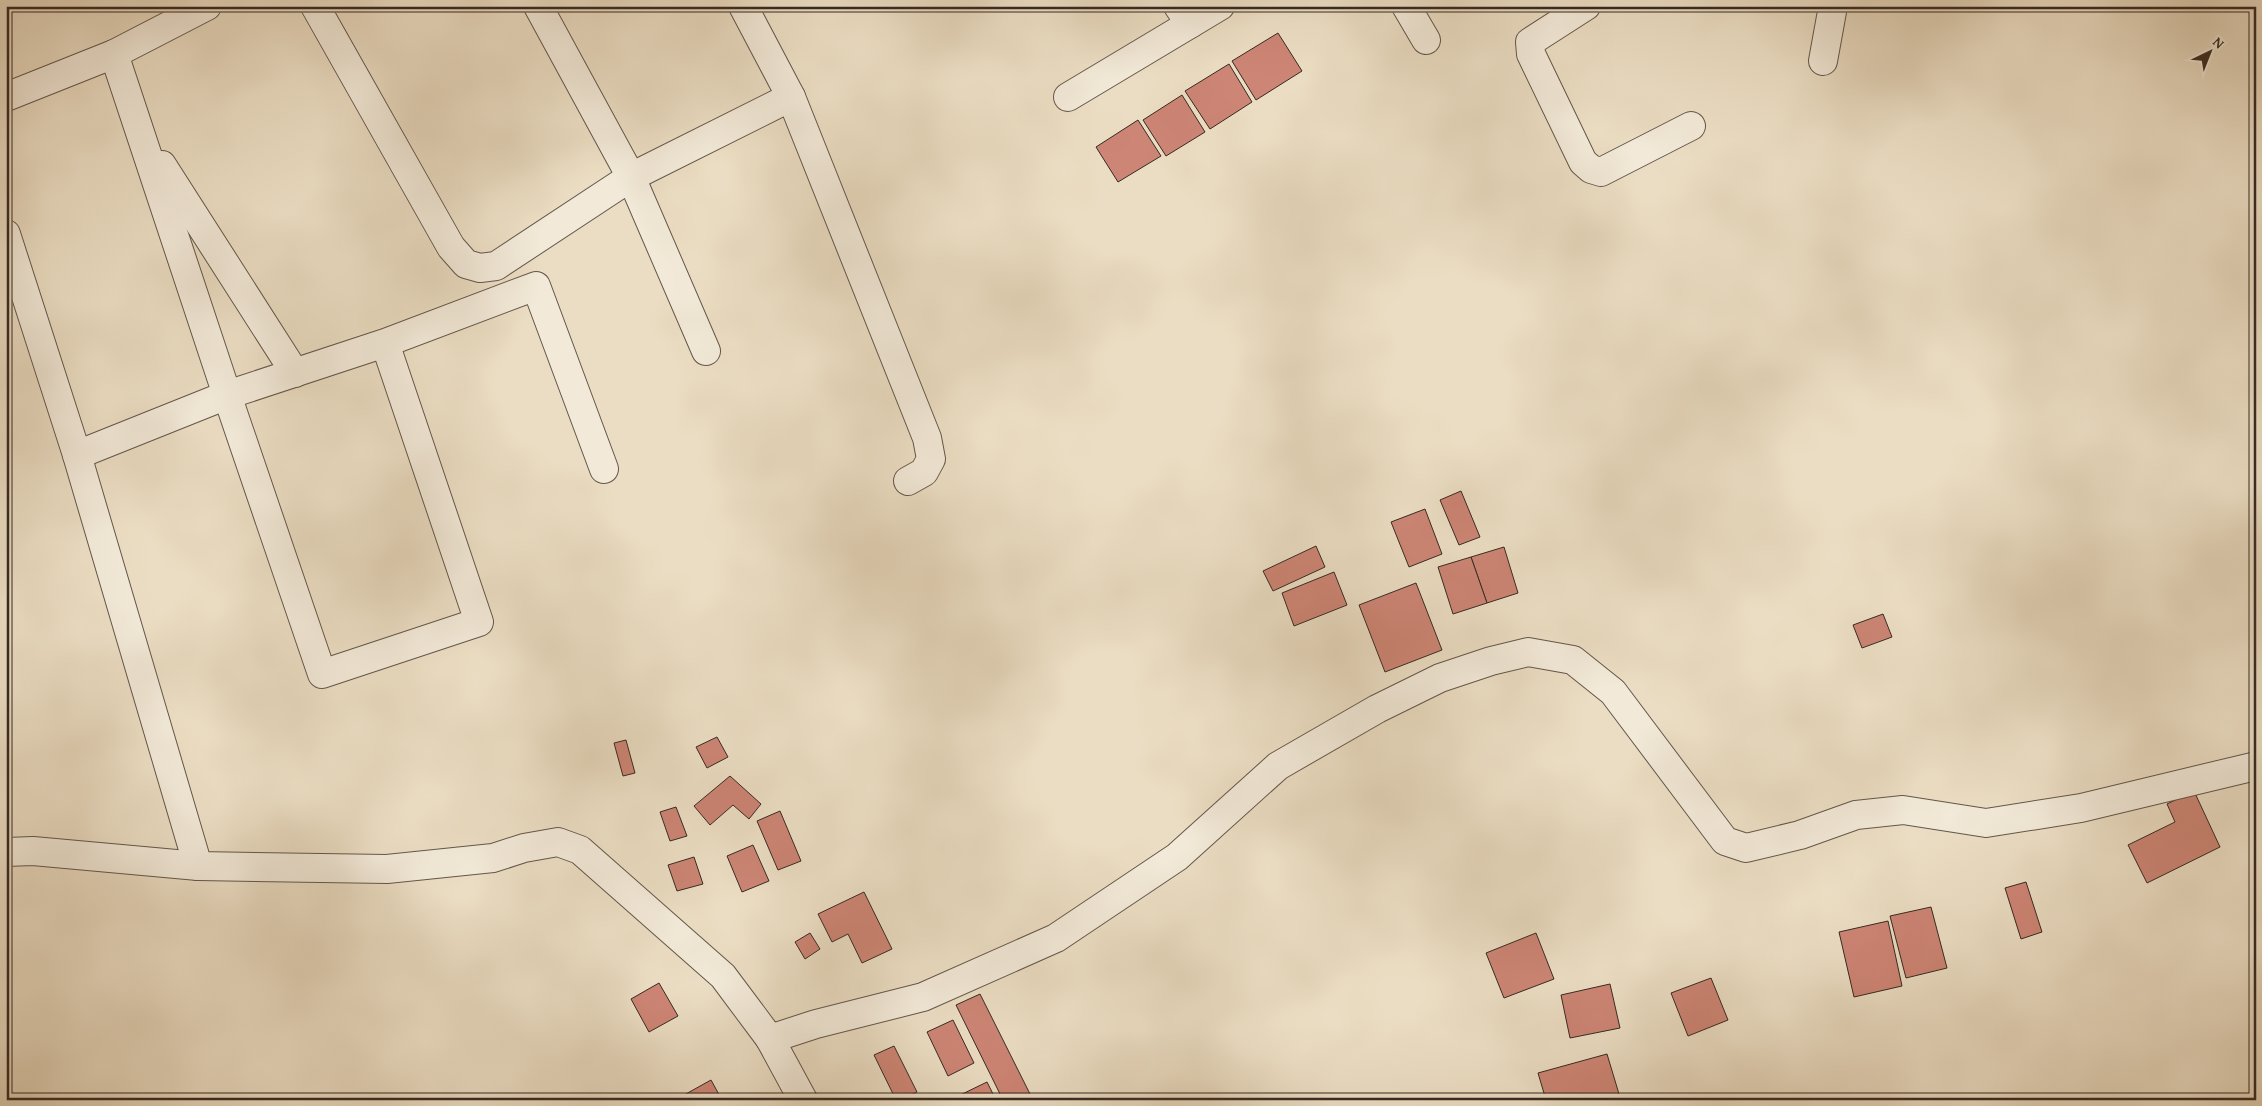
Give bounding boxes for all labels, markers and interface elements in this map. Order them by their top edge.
north arrow [2184,28,2234,78]
text: N [2209,32,2230,53]

